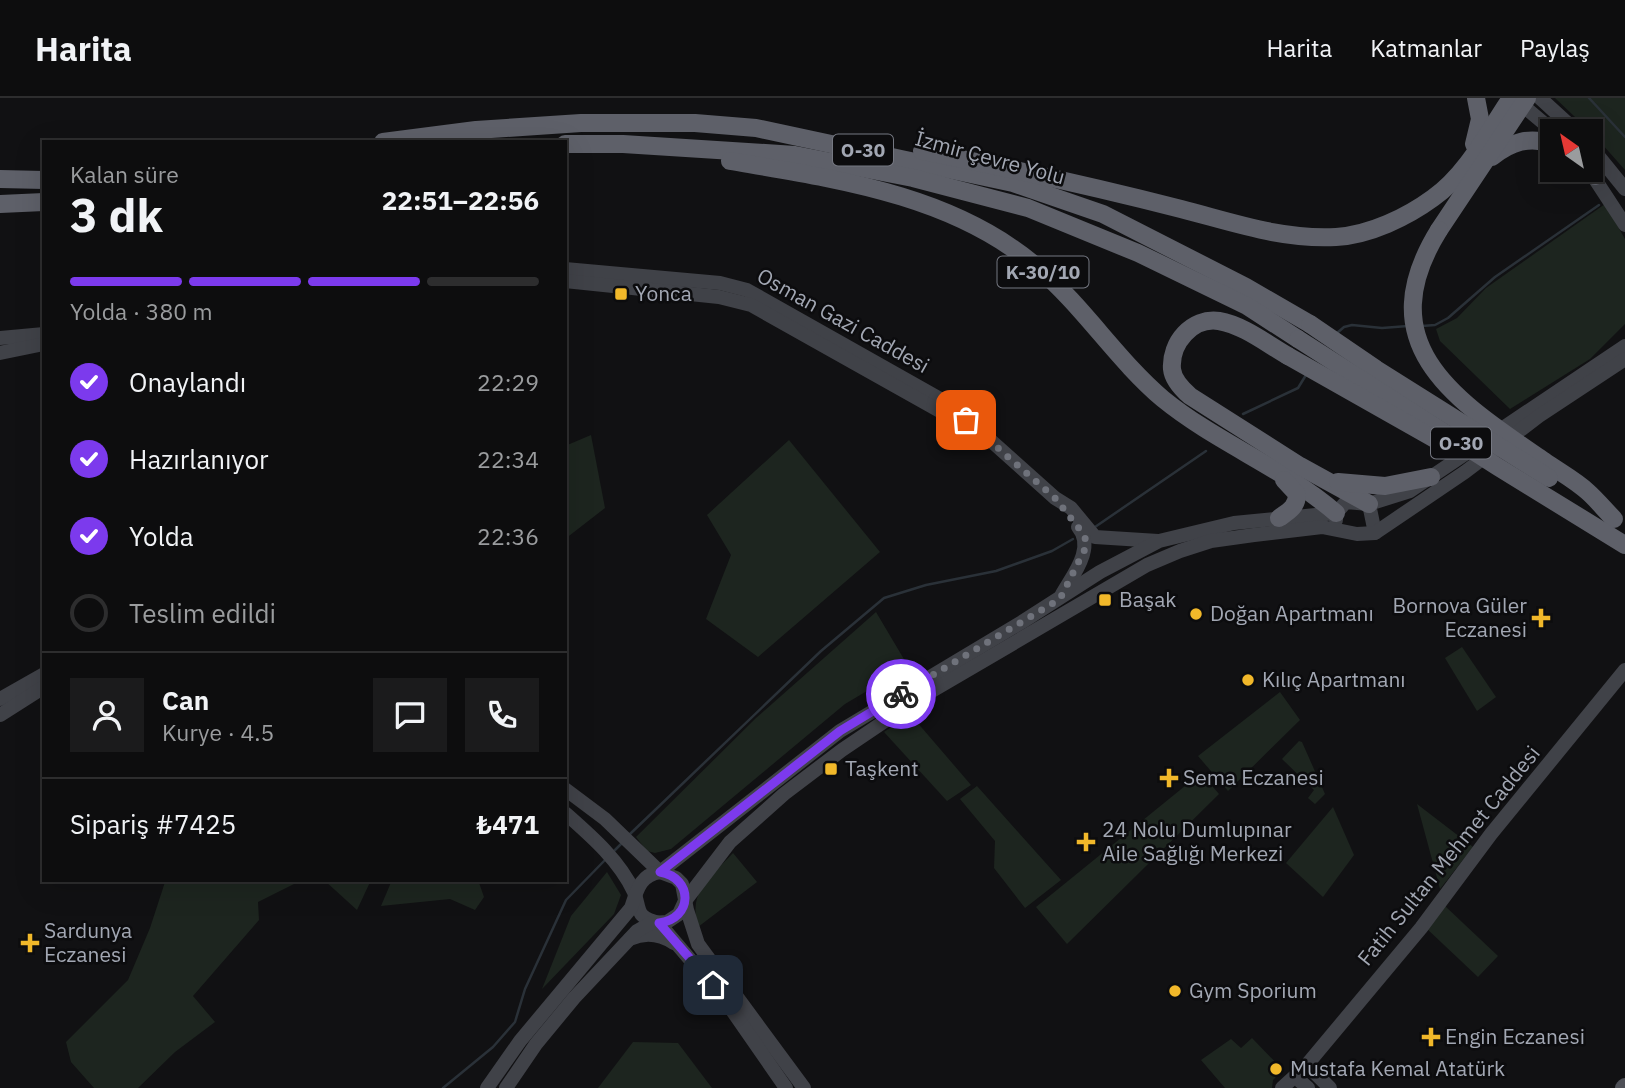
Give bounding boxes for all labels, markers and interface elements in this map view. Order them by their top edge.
text: Harita [35,27,132,70]
text: Harita [1266,32,1332,64]
text: Katmanlar [1370,32,1482,64]
text: Paylaş [1520,32,1590,64]
north arrow [1540,119,1603,182]
map controls [1540,119,1603,182]
street label: İzmir Çevre Yolu [912,124,1068,190]
road number: O-30 [833,134,893,166]
text: Kalan süre [70,159,179,189]
text: 22:51–22:56 [382,183,539,217]
text: 3 dk [70,185,163,245]
road number: K-30/10 [998,256,1088,288]
street label: Osman Gazi Caddesi [752,261,935,379]
place label: Yonca [635,279,692,307]
marker: Yonca [613,286,629,302]
text: Yolda · 380 m [70,296,213,326]
icon: check [70,363,108,401]
text: Onaylandı [129,365,246,399]
text: 22:29 [477,367,539,397]
pin [936,390,996,450]
icon: bag [947,401,985,439]
road number: O-30 [1431,428,1491,458]
icon: check [70,440,108,478]
text: Hazırlanıyor [129,442,269,476]
text: 22:34 [477,444,539,474]
icon: check [70,517,108,555]
text: Yolda [129,519,194,553]
text: 22:36 [477,521,539,551]
place label: Başak [1119,585,1176,613]
place label: Bornova Güler Eczanesi [1393,591,1527,643]
marker: Başak [1097,592,1113,608]
text: Teslim edildi [129,596,276,630]
place label: Doğan Apartmanı [1210,599,1374,627]
marker: Doğan Apartmanı [1188,606,1204,622]
marker: Bornova Güler Eczanesi [1533,610,1549,626]
courier [866,659,936,729]
place label: Kılıç Apartmanı [1262,665,1406,693]
marker: Kılıç Apartmanı [1240,672,1256,688]
icon: bike [882,675,920,713]
button: person [70,678,144,752]
button: chat [373,678,447,752]
button: phone [465,678,539,752]
text: Can [162,683,209,717]
text: Kurye · 4.5 [162,717,274,747]
street label: Fatih Sultan Mehmet Caddesi [1351,740,1546,971]
place label: Taşkent [845,754,919,782]
marker: Taşkent [823,761,839,777]
place label: Sema Eczanesi [1183,763,1324,791]
marker: Sema Eczanesi [1161,770,1177,786]
text: Sipariş #7425 [70,807,236,841]
text: ₺471 [476,807,539,841]
place label: 24 Nolu Dumlupınar Aile Sağlığı Merkezi [1102,815,1292,867]
marker: 24 Nolu Dumlupınar Aile Sağlığı Merkezi [1076,832,1096,852]
place label: Sardunya Eczanesi [44,916,132,968]
marker: Sardunya Eczanesi [22,935,38,951]
pin [683,955,743,1015]
icon: home [694,966,732,1004]
place label: Gym Sporium [1189,976,1317,1004]
marker: Gym Sporium [1167,983,1183,999]
place label: Engin Eczanesi [1445,1022,1585,1050]
marker: Engin Eczanesi [1423,1029,1439,1045]
place label: Mustafa Kemal Atatürk [1290,1054,1505,1082]
marker: Mustafa Kemal Atatürk [1268,1061,1284,1077]

